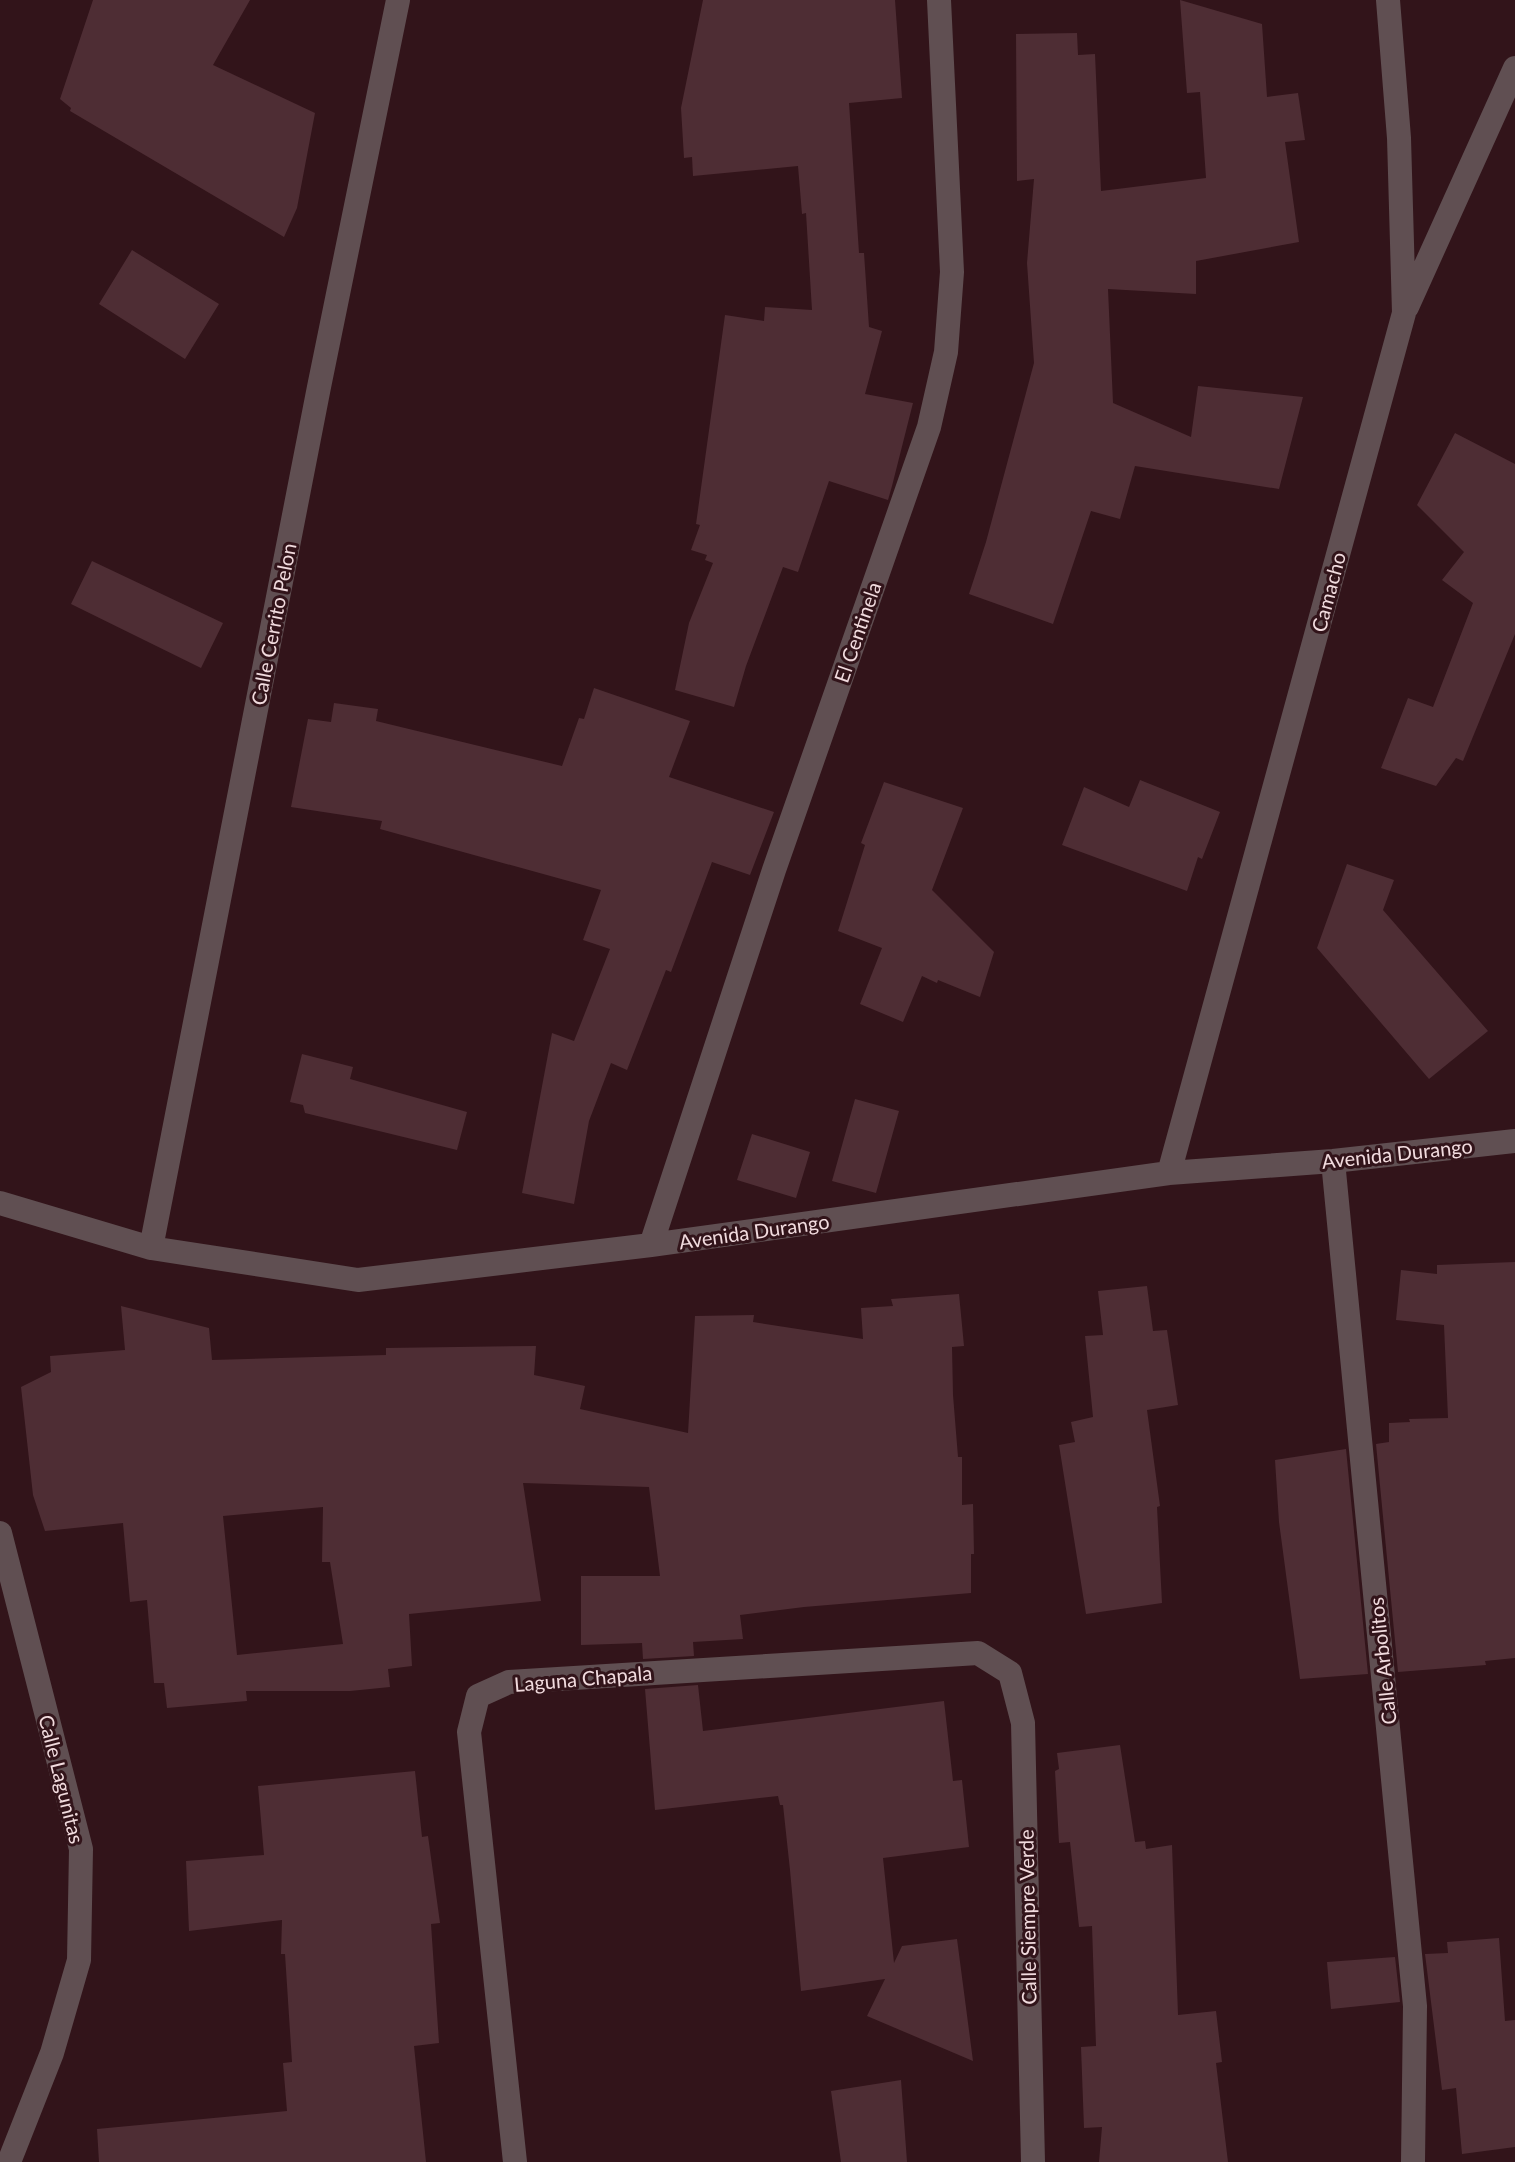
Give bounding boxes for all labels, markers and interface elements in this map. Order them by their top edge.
street label: Calle Cerrito Pelon [246,541,300,707]
street label: Camacho [1306,549,1350,635]
street label: El Centinela [829,579,885,685]
street label: Avenida Durango [1320,1133,1474,1173]
street label: Avenida Durango [677,1209,831,1253]
street label: Calle Arbolitos [1363,1596,1401,1726]
street label: Laguna Chapala [513,1660,653,1696]
street label: Calle Lagunitas [34,1712,90,1846]
street label: Calle Siempre Verde [1013,1829,1041,2005]

